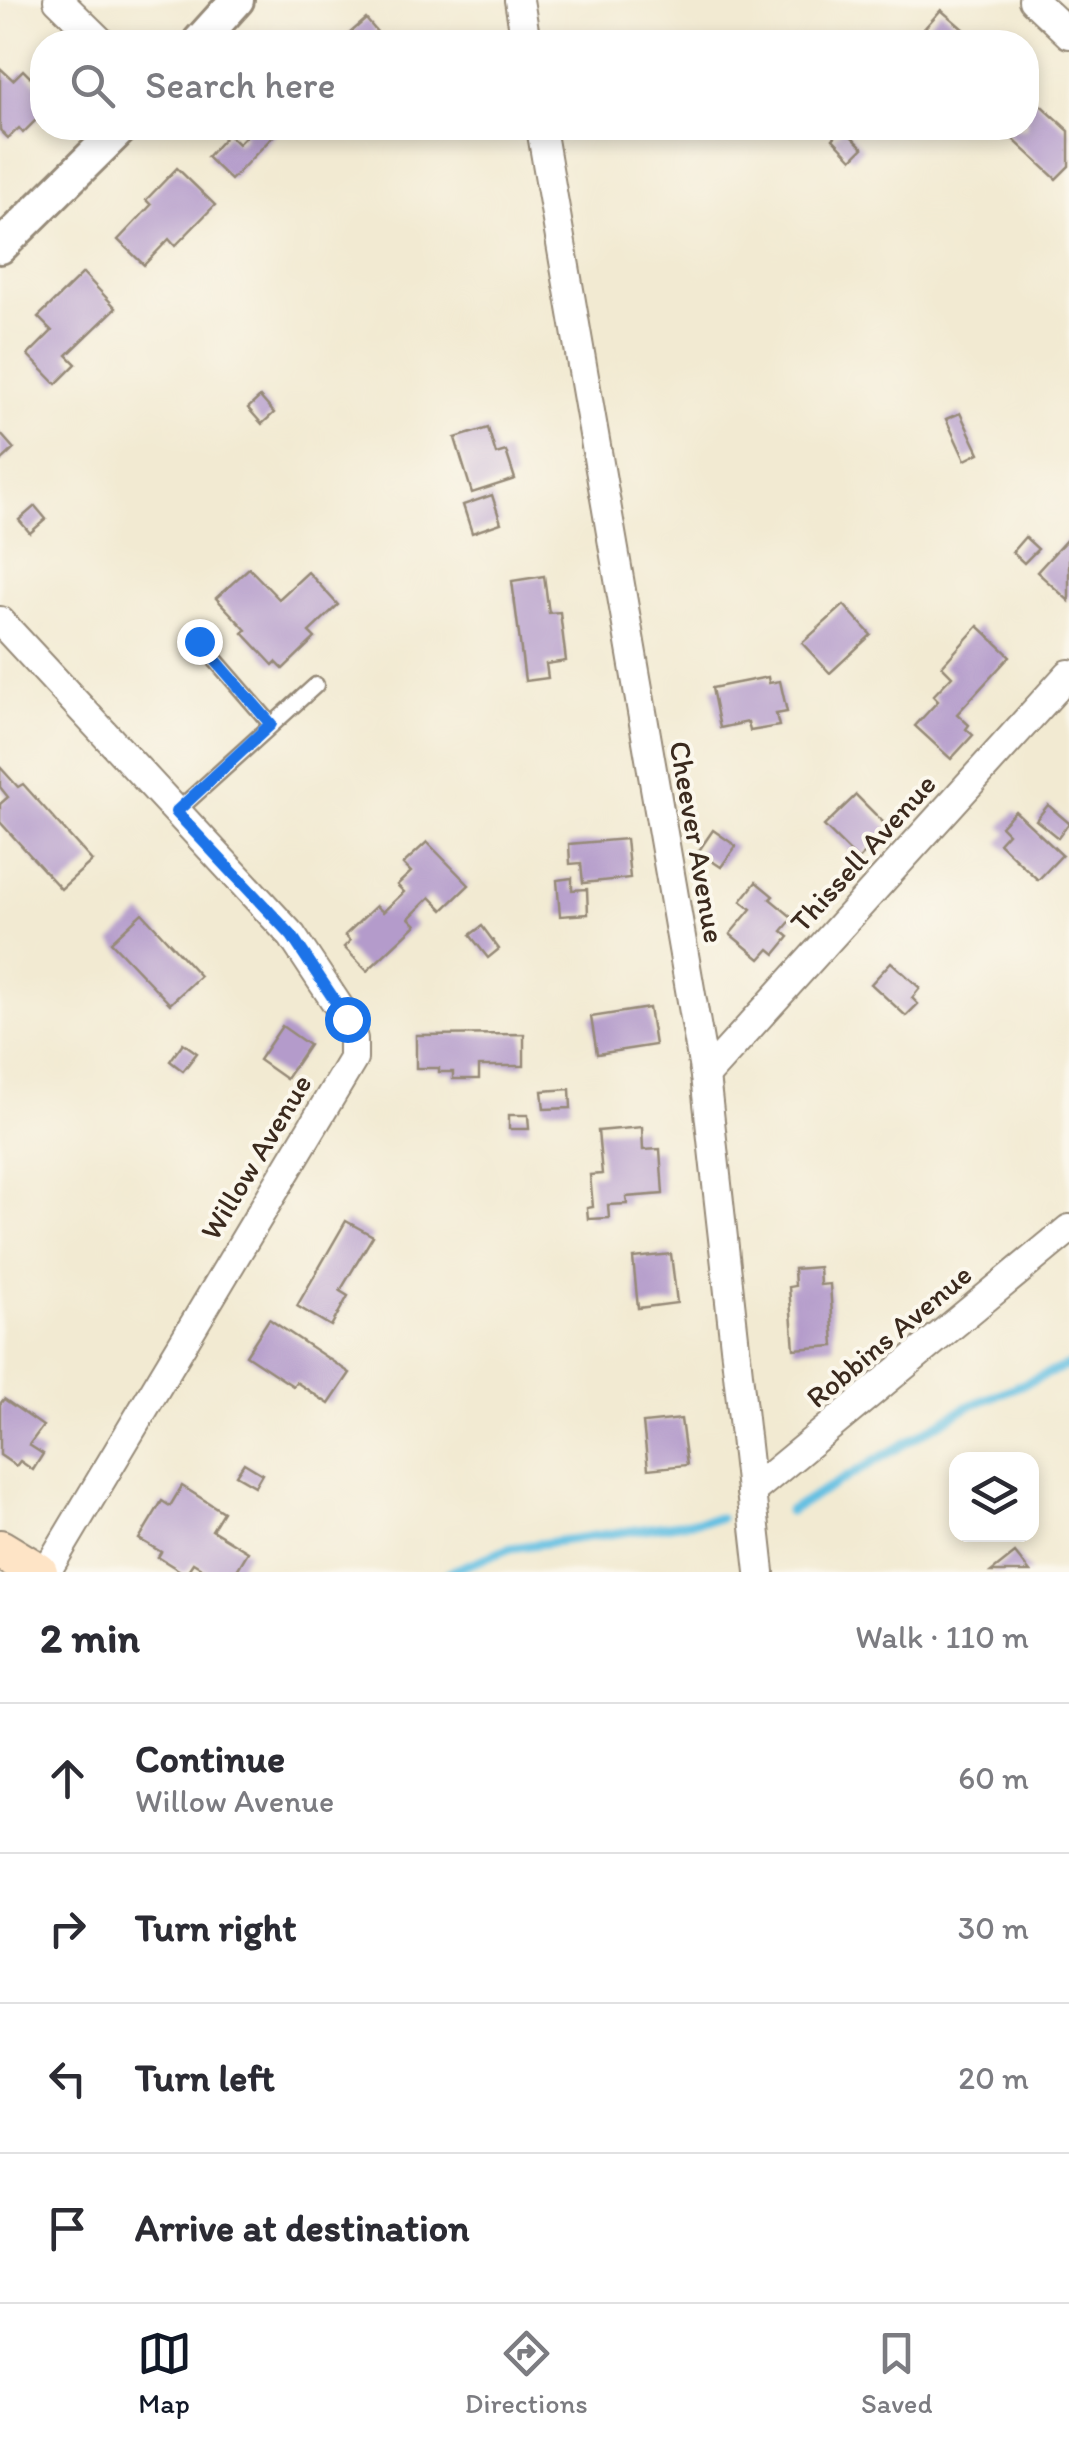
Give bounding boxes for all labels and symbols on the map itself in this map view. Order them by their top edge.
route end [177,619,223,665]
street label: Cheever Avenue [661,738,733,946]
street label: Thissell Avenue [782,766,944,940]
route start [325,997,371,1043]
street label: Willow Avenue [192,1067,320,1246]
street label: Robbins Avenue [798,1256,979,1416]

